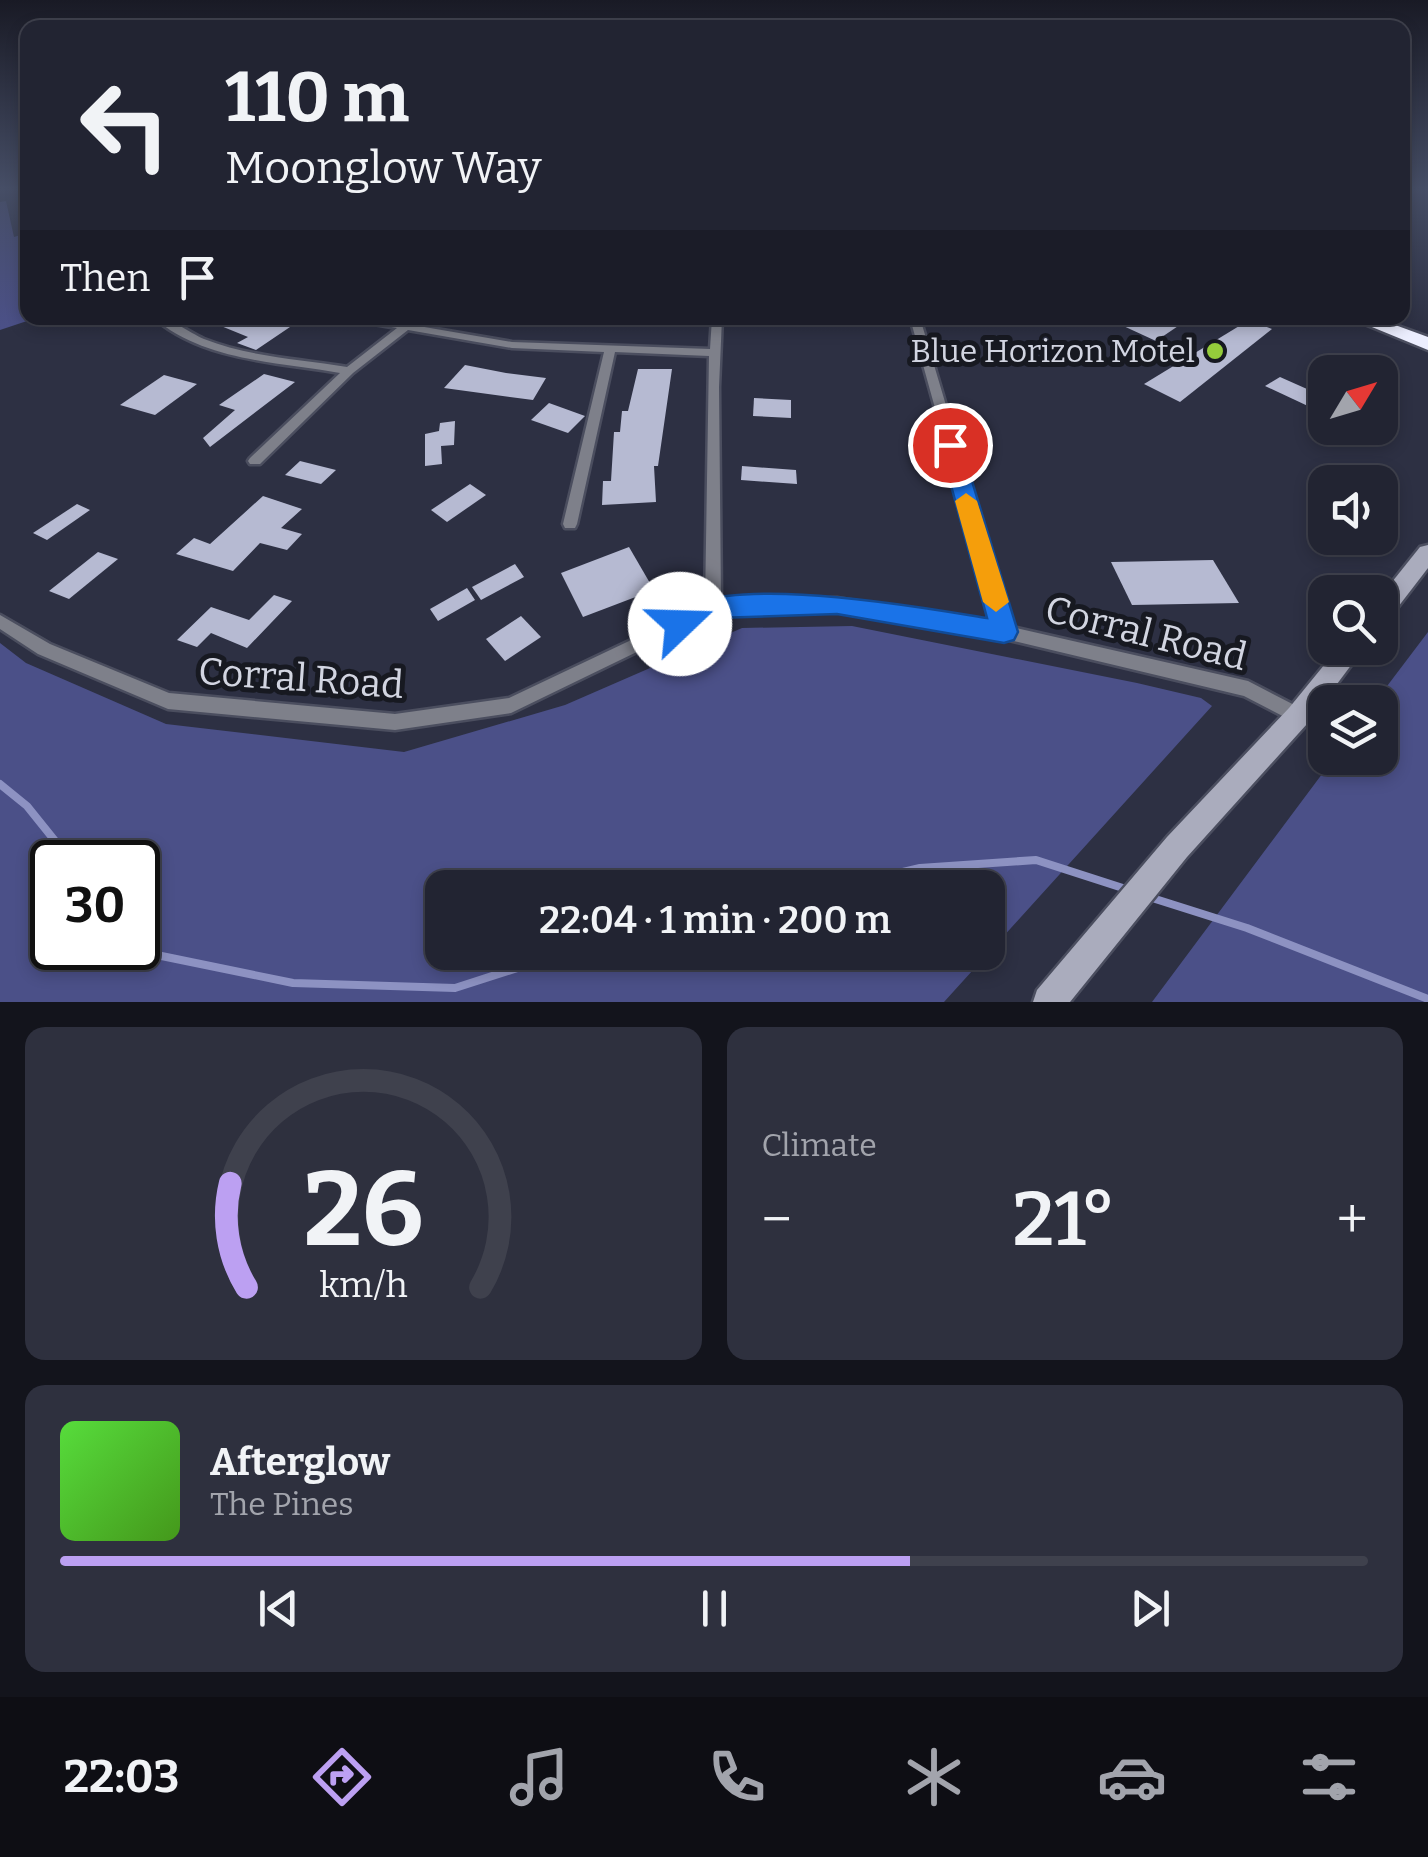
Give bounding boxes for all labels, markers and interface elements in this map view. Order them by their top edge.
text: 110 m [225,56,409,140]
icon: left [60,60,190,190]
text: Moonglow Way [225,141,541,195]
icon: arrive [170,250,225,305]
text: Then [60,255,150,301]
place label: Blue Horizon Motel [911,332,1195,370]
marker: Blue Horizon Motel [1204,340,1226,362]
north arrow [1308,355,1398,445]
map controls [1308,355,1398,775]
pin [908,403,993,488]
icon: arrive [923,418,978,473]
button: sound [1308,465,1398,555]
position arrow [628,572,732,676]
button: search [1308,575,1398,665]
street label: Corral Road [1041,586,1251,680]
street label: Corral Road [197,648,405,708]
button: layers [1308,685,1398,775]
speed limit sign: 30 [30,840,160,970]
text: 22:04 · 1 min · 200 m [539,897,891,943]
text: Climate [762,1126,877,1164]
text: 26 [303,1148,423,1273]
text: 21° [1013,1175,1116,1265]
text: − [762,1187,792,1253]
text: + [1337,1187,1368,1253]
text: km/h [319,1264,407,1306]
text: Afterglow [210,1439,390,1485]
text: The Pines [210,1485,354,1523]
icon: previous [251,1581,306,1636]
icon: pause [687,1581,742,1636]
icon: next [1123,1581,1178,1636]
icon: directions [307,1742,377,1812]
icon: music [504,1742,574,1812]
icon: phone [702,1742,772,1812]
icon: climate [899,1742,969,1812]
icon: car [1097,1742,1167,1812]
icon: filters [1294,1742,1364,1812]
text: 22:03 [64,1750,179,1804]

